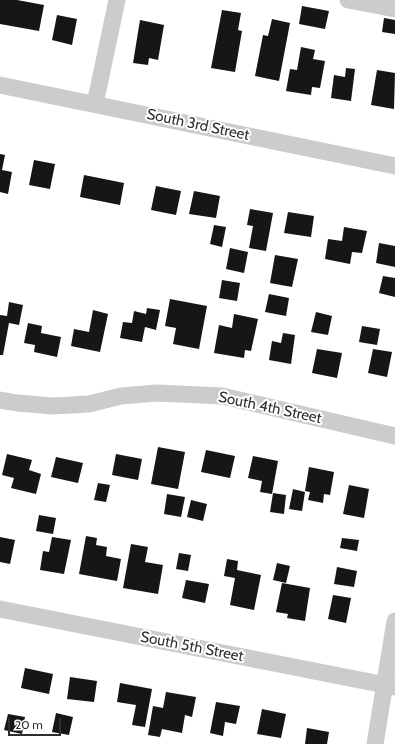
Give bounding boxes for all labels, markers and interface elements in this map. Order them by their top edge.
street label: South 3rd Street [145,105,251,145]
street label: South 4th Street [217,388,323,428]
street label: South 5th Street [139,628,245,666]
scale bar [10,710,63,736]
text: 20 m [15,717,43,732]

